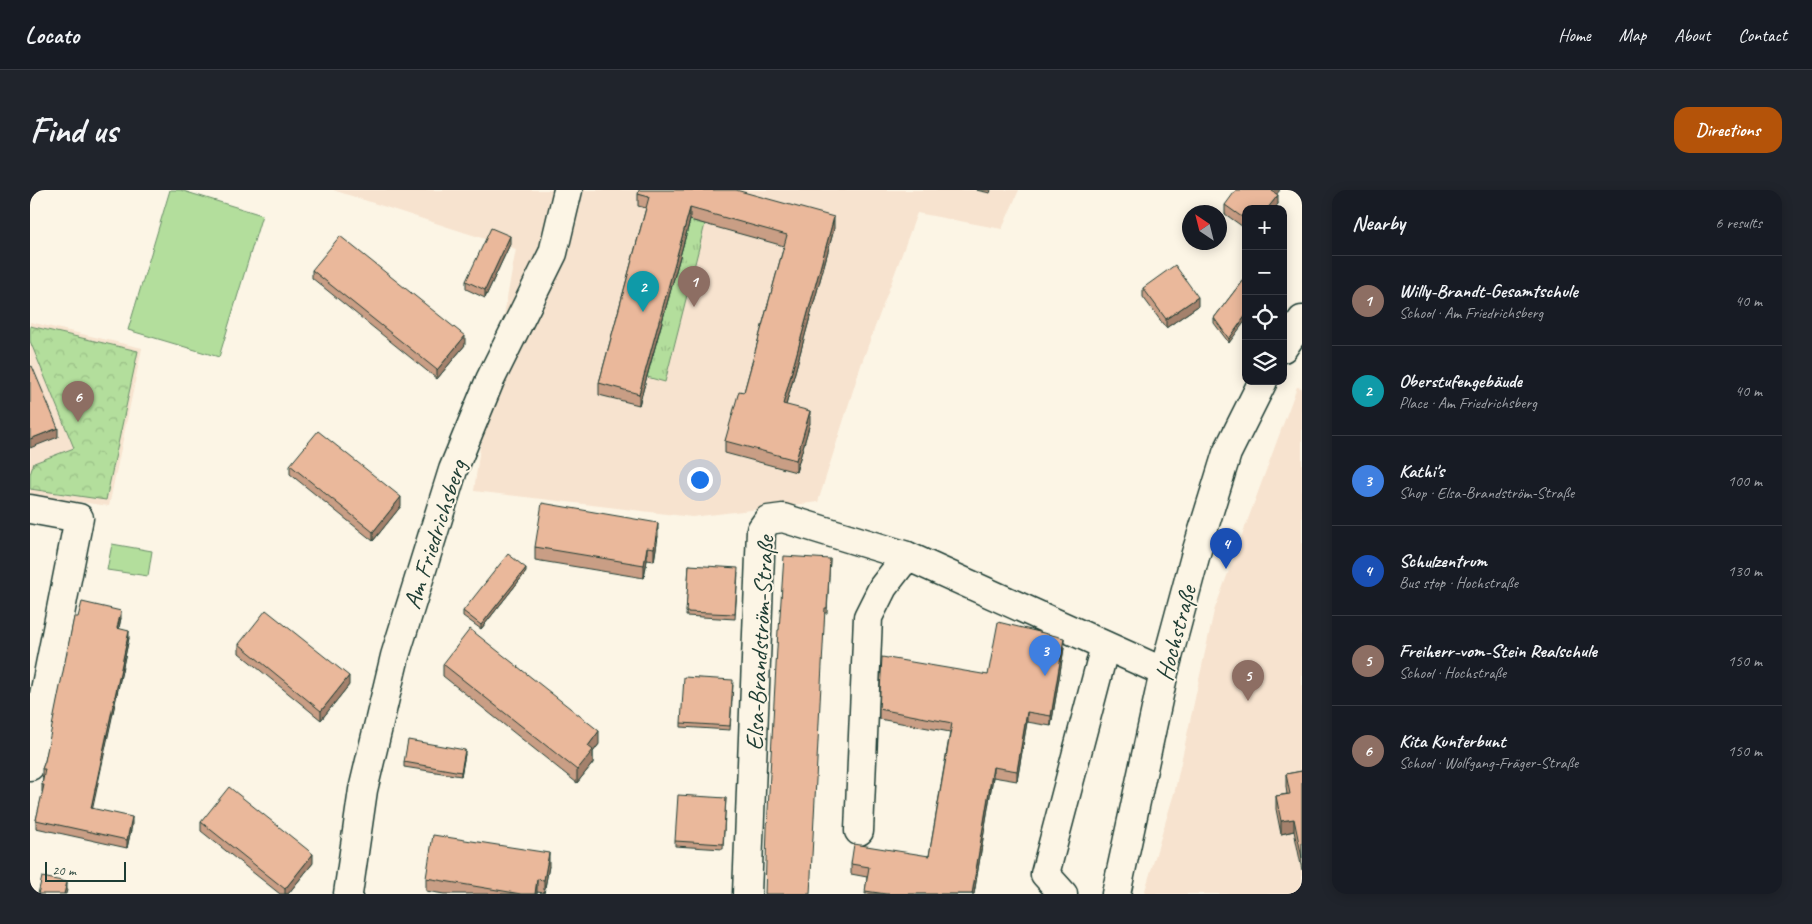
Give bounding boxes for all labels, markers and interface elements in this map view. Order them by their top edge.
text: Locato [25,20,79,50]
text: Home [1558,24,1591,46]
text: Map [1619,24,1646,46]
text: About [1674,24,1710,46]
text: Contact [1738,24,1787,46]
button: Directions [1674,107,1782,153]
text: Find us [30,108,117,153]
north arrow [1182,205,1227,250]
map controls [1242,205,1287,385]
button: + [1242,205,1287,250]
text: Nearby [1352,210,1405,236]
text: 6 results [1715,213,1762,233]
button: − [1242,250,1287,295]
pin: 1 [678,266,710,307]
pin: 2 [627,271,659,312]
text: Willy-Brandt-Gesamtschule [1399,279,1578,303]
text: 1 [1364,291,1372,311]
text: 40 m [1735,291,1762,311]
button: locate [1242,295,1287,340]
text: School · Am Friedrichsberg [1399,303,1543,323]
button: layers [1242,340,1287,385]
text: Oberstufengebäude [1399,369,1522,393]
pin: 6 [62,381,94,422]
text: 2 [1364,381,1372,401]
text: 40 m [1735,381,1762,401]
text: Place · Am Friedrichsberg [1399,393,1537,413]
street label: Am Friedrichsberg [396,455,474,613]
text: Kathi's [1399,459,1444,483]
your location [687,467,713,493]
text: 3 [1364,471,1372,491]
text: 100 m [1728,471,1762,491]
text: Shop · Elsa-Brandström-Straße [1399,483,1574,503]
pin: 4 [1210,528,1242,569]
street label: Elsa-Brandström-Straße [738,533,782,751]
text: Schulzentrum [1399,549,1487,573]
text: 4 [1364,561,1372,581]
text: 130 m [1728,561,1762,581]
text: Bus stop · Hochstraße [1399,573,1518,593]
street label: Hochstraße [1148,580,1204,684]
pin: 3 [1029,635,1061,676]
text: Freiherr-vom-Stein Realschule [1399,639,1597,663]
text: 5 [1365,651,1371,671]
text: 150 m [1728,651,1762,671]
pin: 5 [1232,660,1264,701]
text: School · Hochstraße [1399,663,1506,683]
text: Kita Kunterbunt [1399,729,1506,753]
text: 6 [1364,741,1372,761]
text: 150 m [1728,741,1762,761]
text: School · Wolfgang-Fräger-Straße [1399,753,1578,773]
scale bar [45,859,126,882]
text: 20 m [52,862,76,879]

